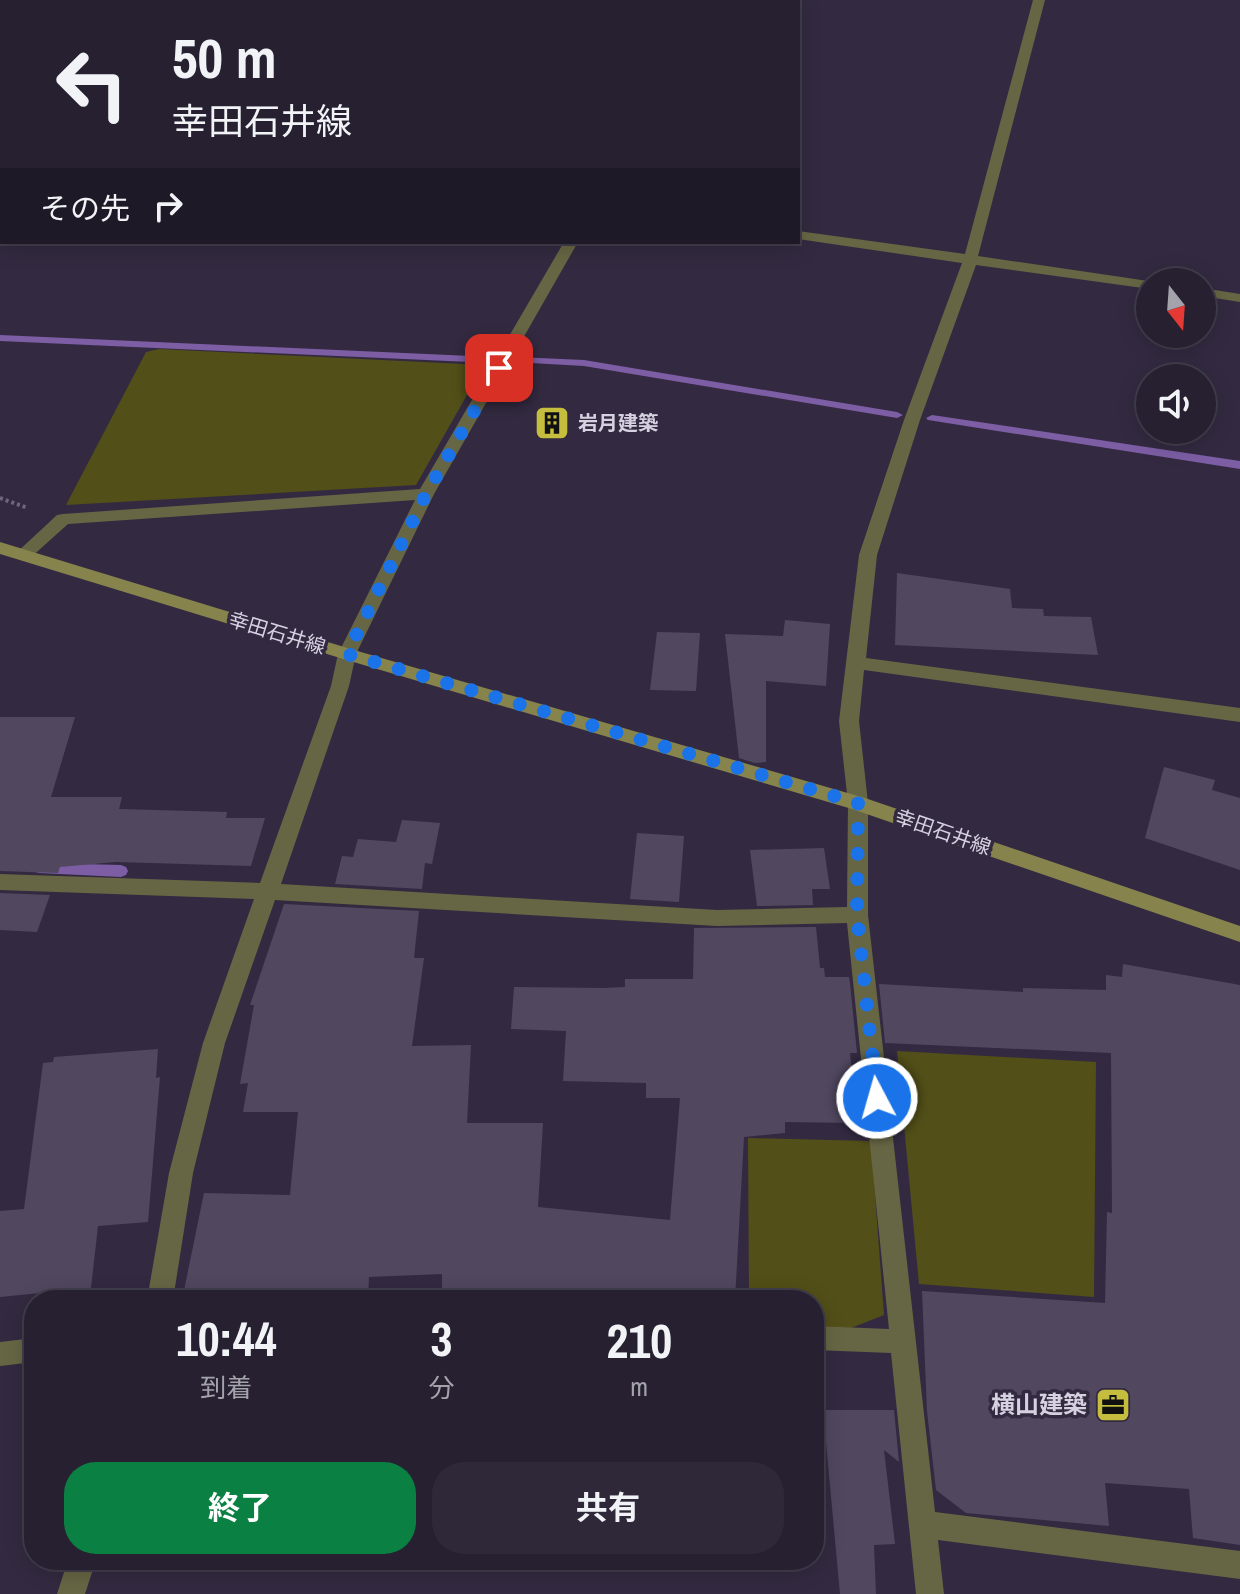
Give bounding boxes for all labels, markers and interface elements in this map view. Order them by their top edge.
text: 50 m [172,20,277,95]
icon: left [40,32,144,136]
text: 幸田石井線 [172,97,352,145]
icon: right [146,184,190,228]
text: その先 [40,188,130,228]
north arrow [1136,268,1216,348]
map controls [1136,268,1216,444]
pin [465,334,533,402]
icon: arrive [477,346,521,390]
button: sound [1136,364,1216,444]
building icon: 岩月建築 [533,404,571,442]
place label: 岩月建築 [578,409,658,436]
street label: 幸田石井線 [225,605,329,660]
street label: 幸田石井線 [891,802,995,861]
position arrow [835,1056,919,1140]
text: 10:44 [176,1306,277,1371]
text: 3 [431,1306,452,1371]
text: 210 [606,1308,672,1373]
text: m [630,1369,648,1404]
text: 到着 [200,1370,252,1405]
text: 分 [428,1370,454,1405]
office icon: 横山建築 [1094,1386,1132,1424]
place label: 横山建築 [991,1388,1087,1420]
button: 終了 [64,1462,416,1554]
button: 共有 [432,1462,784,1554]

